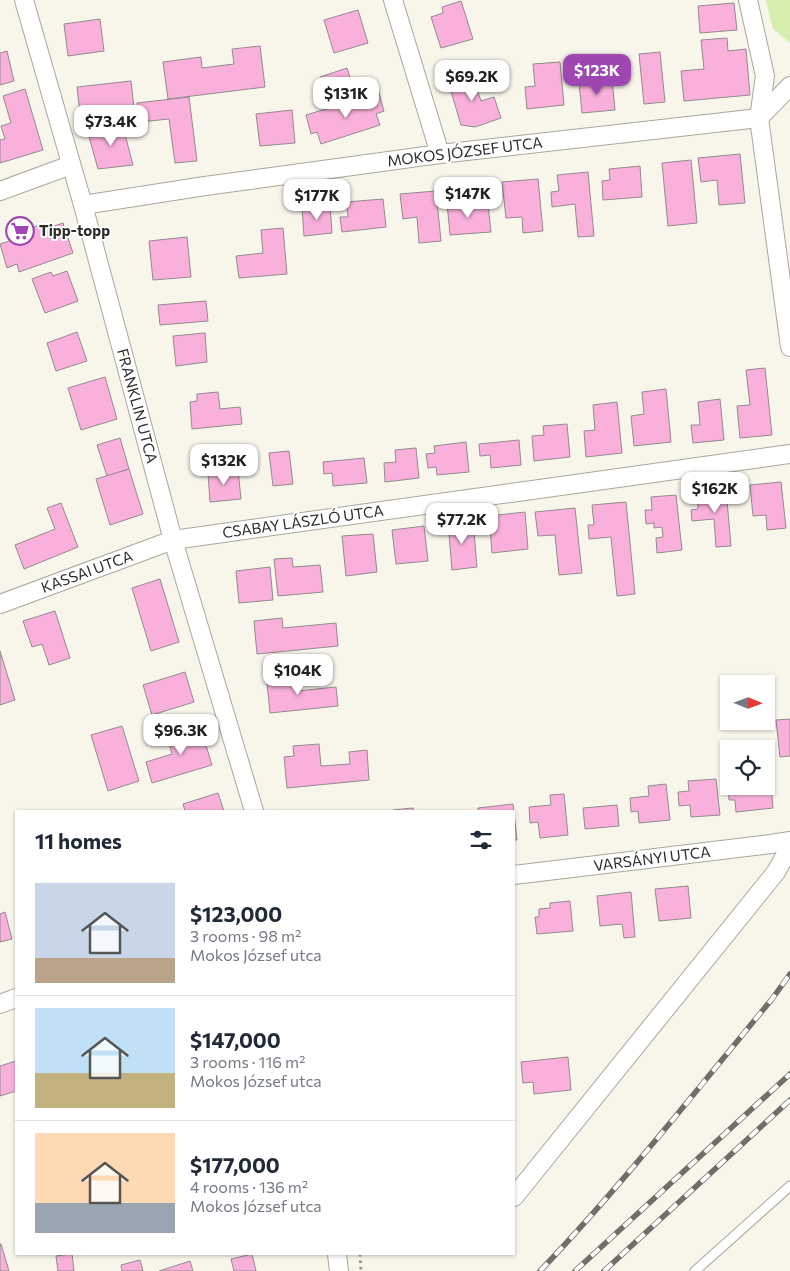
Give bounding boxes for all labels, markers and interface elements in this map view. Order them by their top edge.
pin: $123K [562,54,632,96]
pin: $69.2K [431,59,513,102]
text: $123K [574,60,620,79]
text: $69.2K [446,66,498,85]
pin: $131K [311,76,381,119]
text: $131K [324,83,368,102]
pin: $73.4K [70,104,152,147]
text: $73.4K [85,111,137,130]
street label: MOKOS JÓZSEF UTCA [386,132,543,169]
pin: $147K [433,176,503,219]
pin: $177K [282,178,352,221]
text: $147K [445,183,491,202]
text: $177K [294,185,340,204]
supermarket icon: Tipp-topp [5,216,35,246]
place label: Tipp-topp [39,221,110,239]
street label: FRANKLIN UTCA [114,346,162,465]
pin: $132K [189,444,259,486]
text: $132K [201,450,247,469]
pin: $162K [680,472,750,514]
text: $162K [692,478,738,497]
street label: CSABAY LÁSZLÓ UTCA [221,500,385,541]
pin: $77.2K [421,502,503,545]
text: $77.2K [437,509,487,528]
street label: KASSAI UTCA [38,546,135,596]
pin: $104K [263,654,333,696]
text: $104K [274,660,322,679]
north arrow [720,675,775,730]
map controls [720,675,775,795]
pin: $96.3K [140,714,222,756]
text: $96.3K [154,720,208,739]
button: locate [720,740,775,795]
icon: filters [467,826,495,854]
text: 11 homes [35,828,122,853]
street label: VARSÁNYI UTCA [592,841,711,874]
text: $123,000 [190,901,282,926]
icon: home [75,903,135,963]
text: 3 rooms · 98 m² [190,926,301,945]
text: Mokos József utca [190,945,322,964]
text: $147,000 [190,1027,281,1052]
icon: home [75,1028,135,1088]
text: 3 rooms · 116 m² [190,1052,305,1071]
text: Mokos József utca [190,1071,322,1090]
text: $177,000 [190,1152,280,1177]
icon: home [75,1153,135,1213]
text: 4 rooms · 136 m² [190,1177,308,1196]
text: Mokos József utca [190,1196,322,1215]

